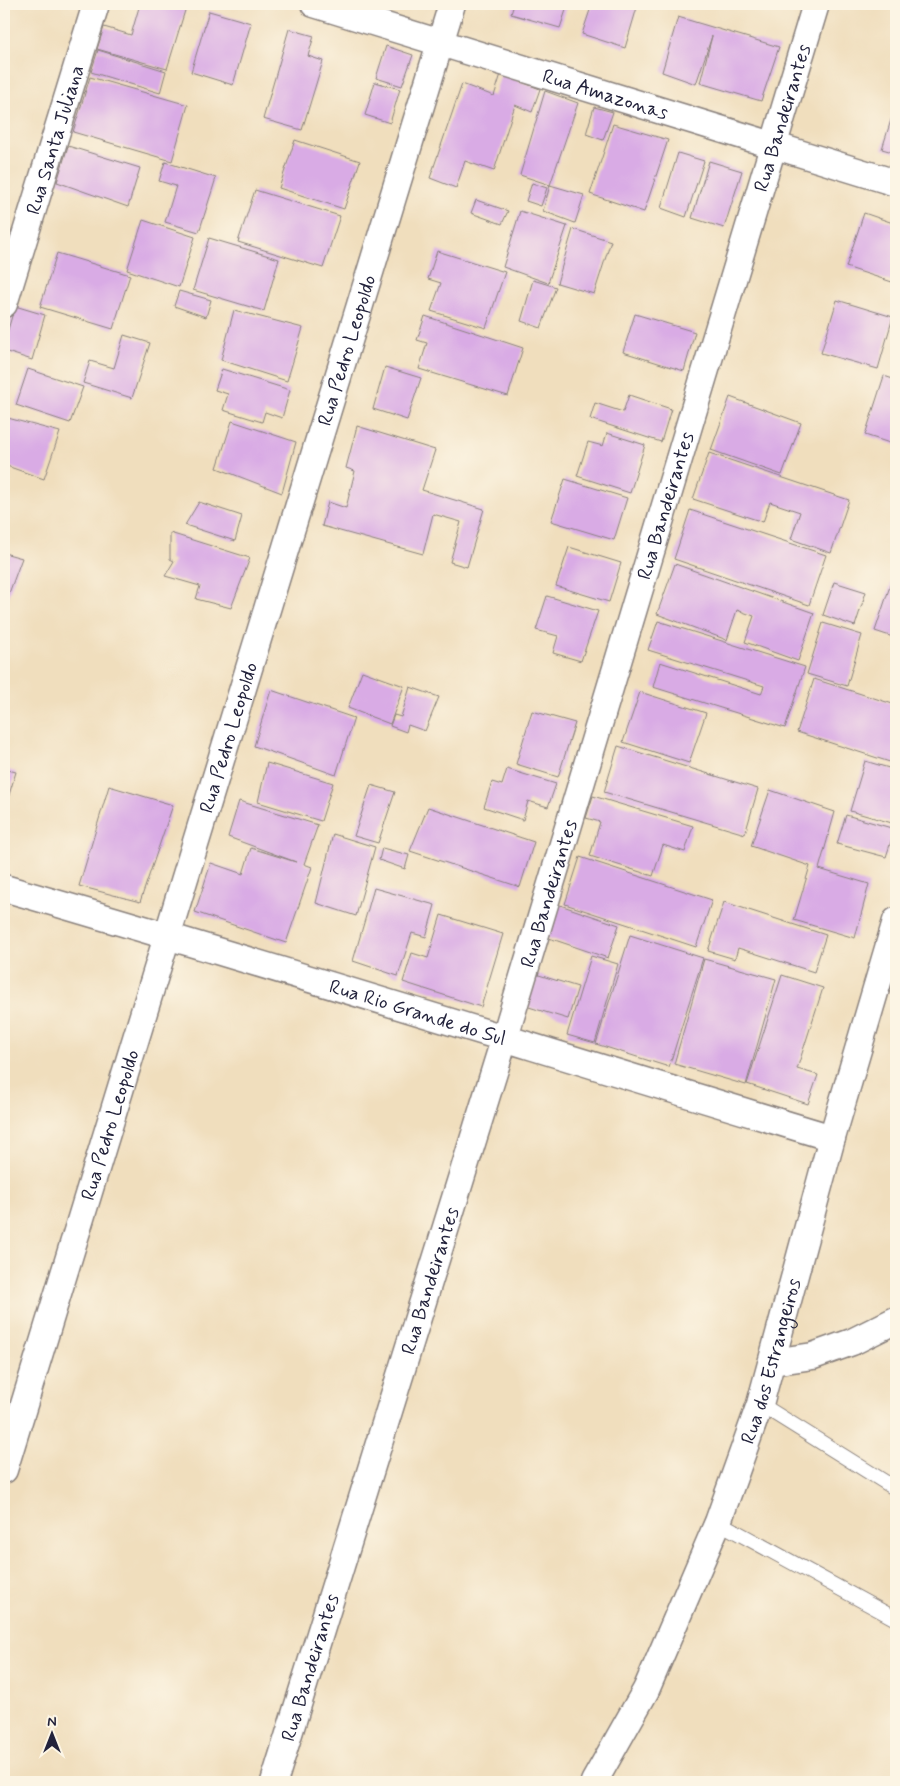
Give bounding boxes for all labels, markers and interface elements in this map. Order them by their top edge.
street label: Rua Bandeirantes [748,41,818,195]
street label: Rua Santa Juliana [20,62,92,218]
street label: Rua Amazonas [539,63,671,127]
street label: Rua Pedro Leopoldo [312,272,383,429]
street label: Rua Bandeirantes [631,429,701,583]
street label: Rua Pedro Leopoldo [194,659,265,817]
street label: Rua Bandeirantes [515,816,585,971]
street label: Rua Rio Grande do Sul [326,973,509,1053]
street label: Rua Pedro Leopoldo [75,1046,147,1204]
street label: Rua Bandeirantes [395,1204,466,1358]
street label: Rua dos Estrangeiros [735,1275,808,1448]
street label: Rua Bandeirantes [275,1591,347,1745]
north arrow [28,1708,78,1758]
text: N [47,1713,57,1731]

